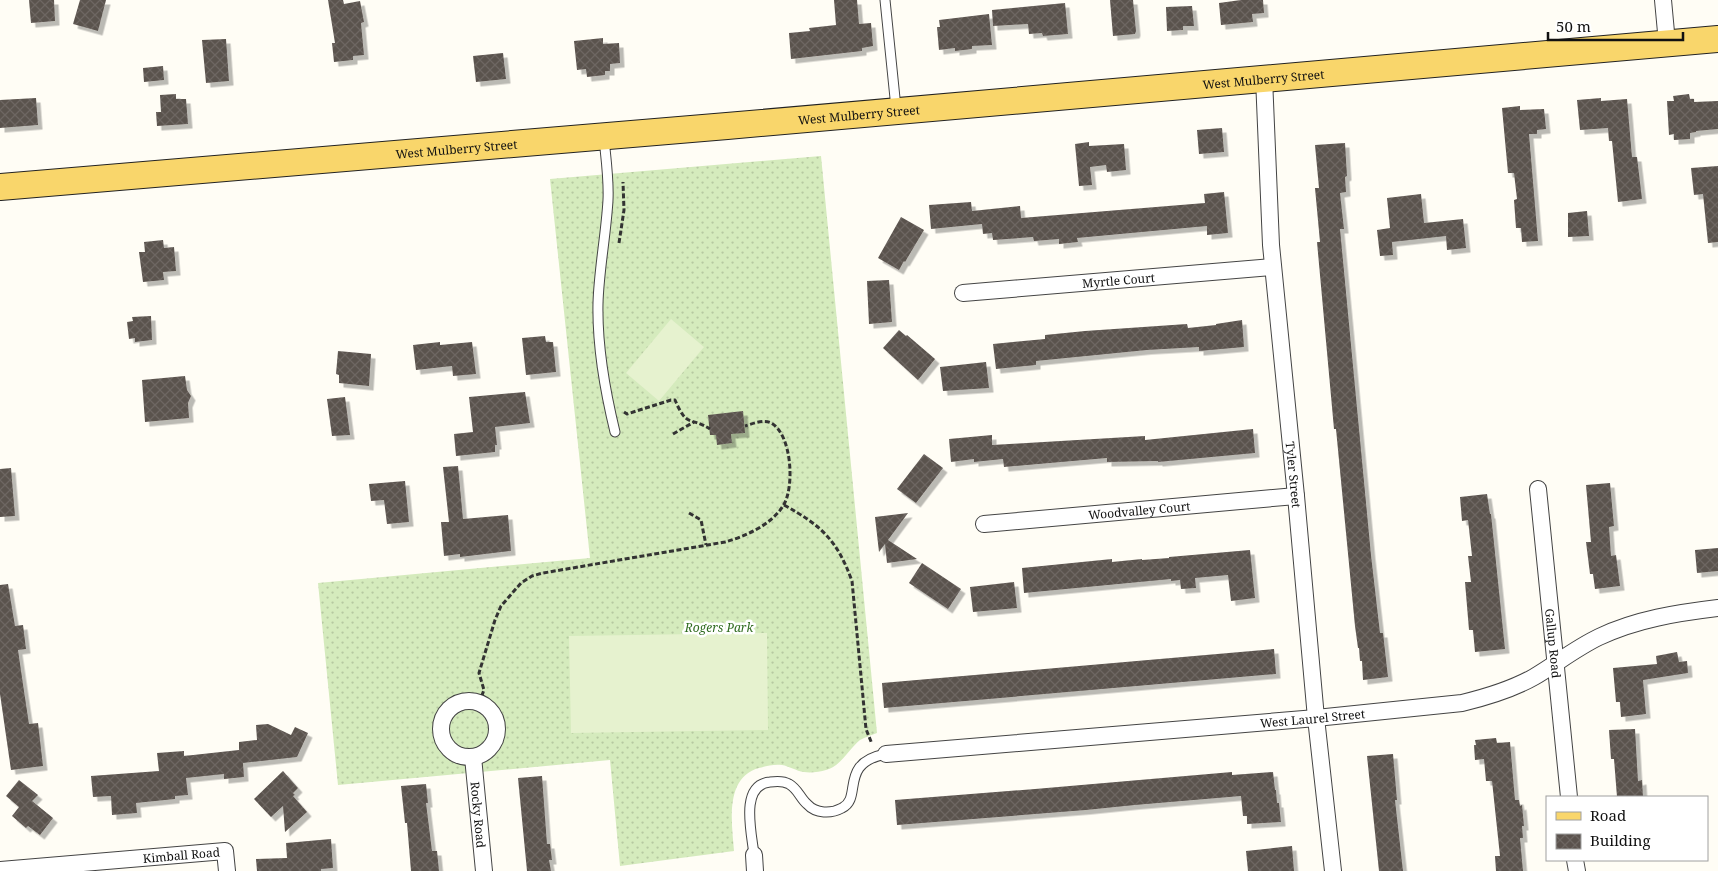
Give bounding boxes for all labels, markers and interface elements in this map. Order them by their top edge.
scale bar [1548,10,1683,42]
text: 50 m [1556,16,1591,36]
street label: West Mulberry Street [1202,65,1325,93]
street label: West Mulberry Street [797,101,921,128]
street label: West Mulberry Street [395,135,518,162]
street label: Myrtle Court [1081,268,1156,291]
street label: Tyler Street [1282,441,1306,509]
street label: Woodvalley Court [1088,497,1191,523]
street label: Gallup Road [1542,608,1566,679]
park label: Rogers Park [684,619,754,636]
street label: West Laurel Street [1259,705,1366,731]
street label: Rocky Road [467,781,490,849]
legend [1546,796,1708,861]
text: Road [1590,805,1626,825]
text: Building [1590,830,1651,850]
street label: Kimball Road [142,843,221,866]

